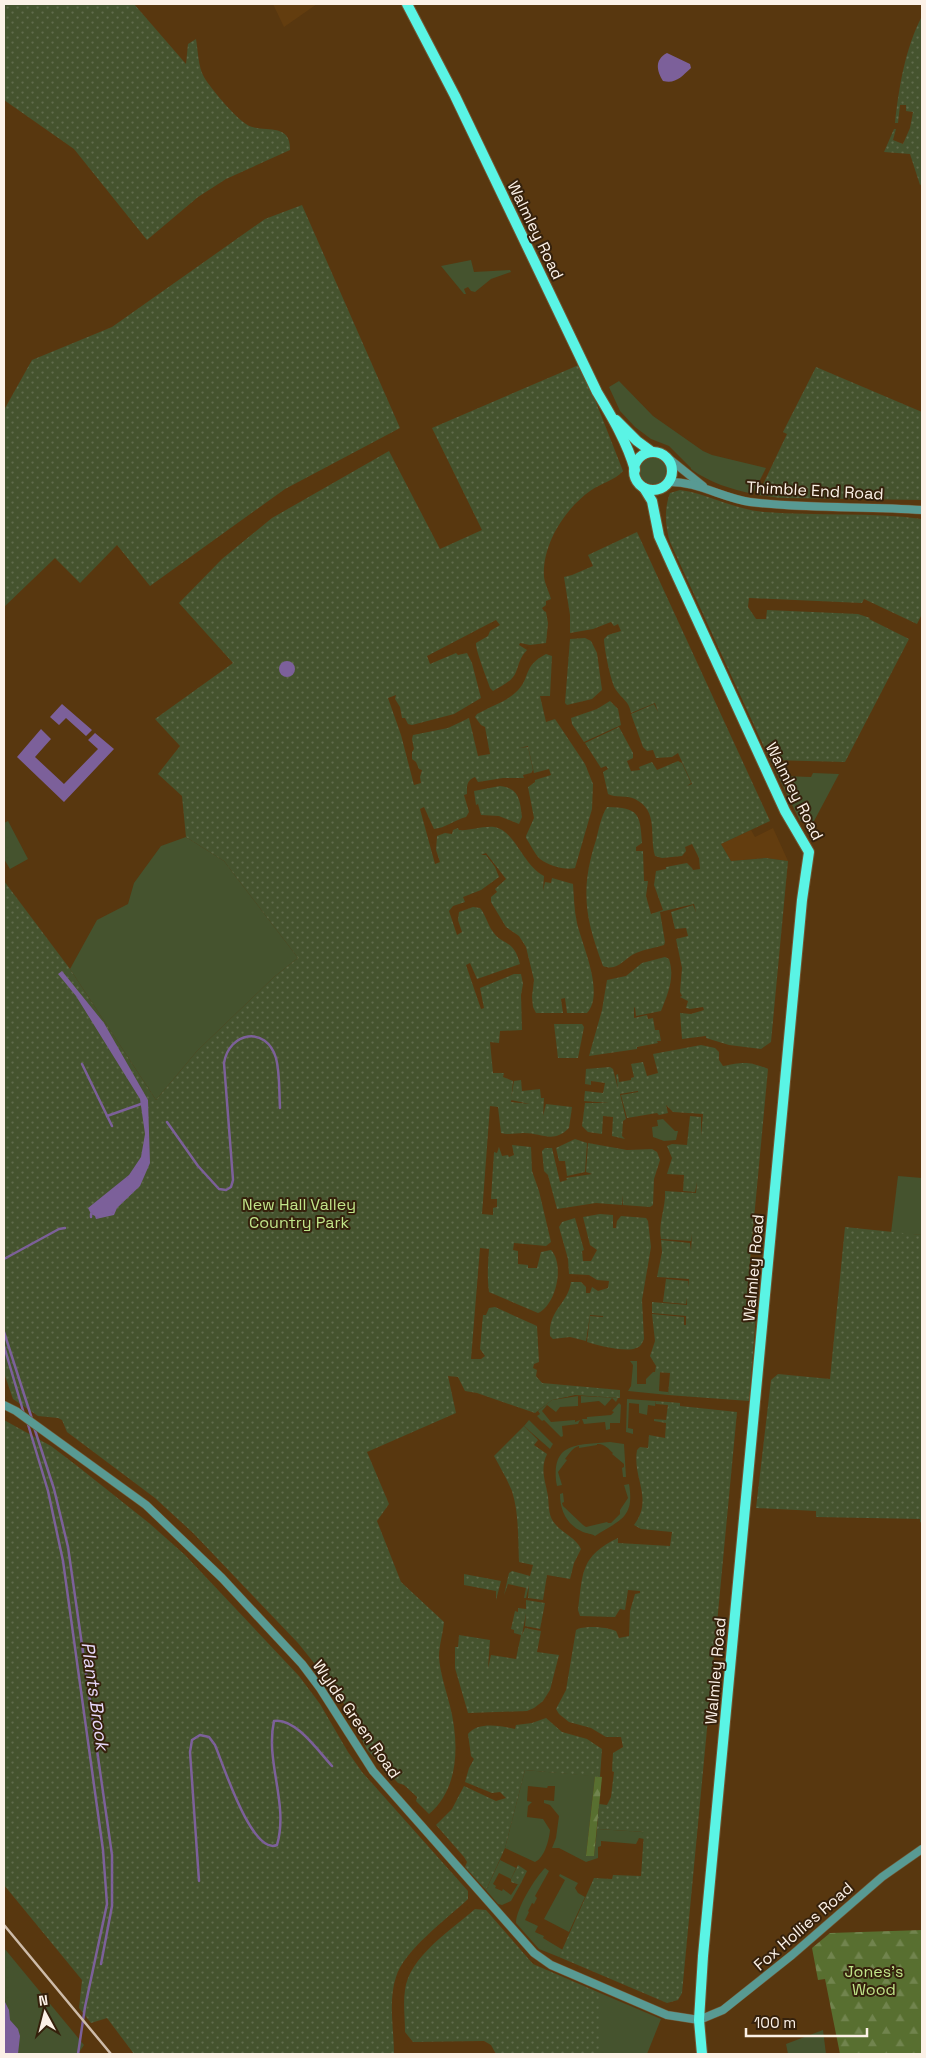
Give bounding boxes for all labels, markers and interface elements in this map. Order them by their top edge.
street label: Walmley Road [503,177,569,283]
street label: Thimble End Road [746,476,884,505]
street label: Walmley Road [761,739,828,844]
park label: New Hall Valley Country Park [242,1194,356,1233]
street label: Walmley Road [738,1214,769,1322]
street label: Walmley Road [700,1617,731,1725]
water label: Plants Brook [77,1640,115,1754]
street label: Wylde Green Road [308,1656,405,1783]
street label: Fox Hollies Road [749,1877,857,1975]
park label: Jones's Wood [845,1961,903,2000]
north arrow [20,1988,70,2038]
text: N [38,1991,49,2010]
scale bar [746,2006,867,2038]
text: 100 m [754,2013,796,2032]

